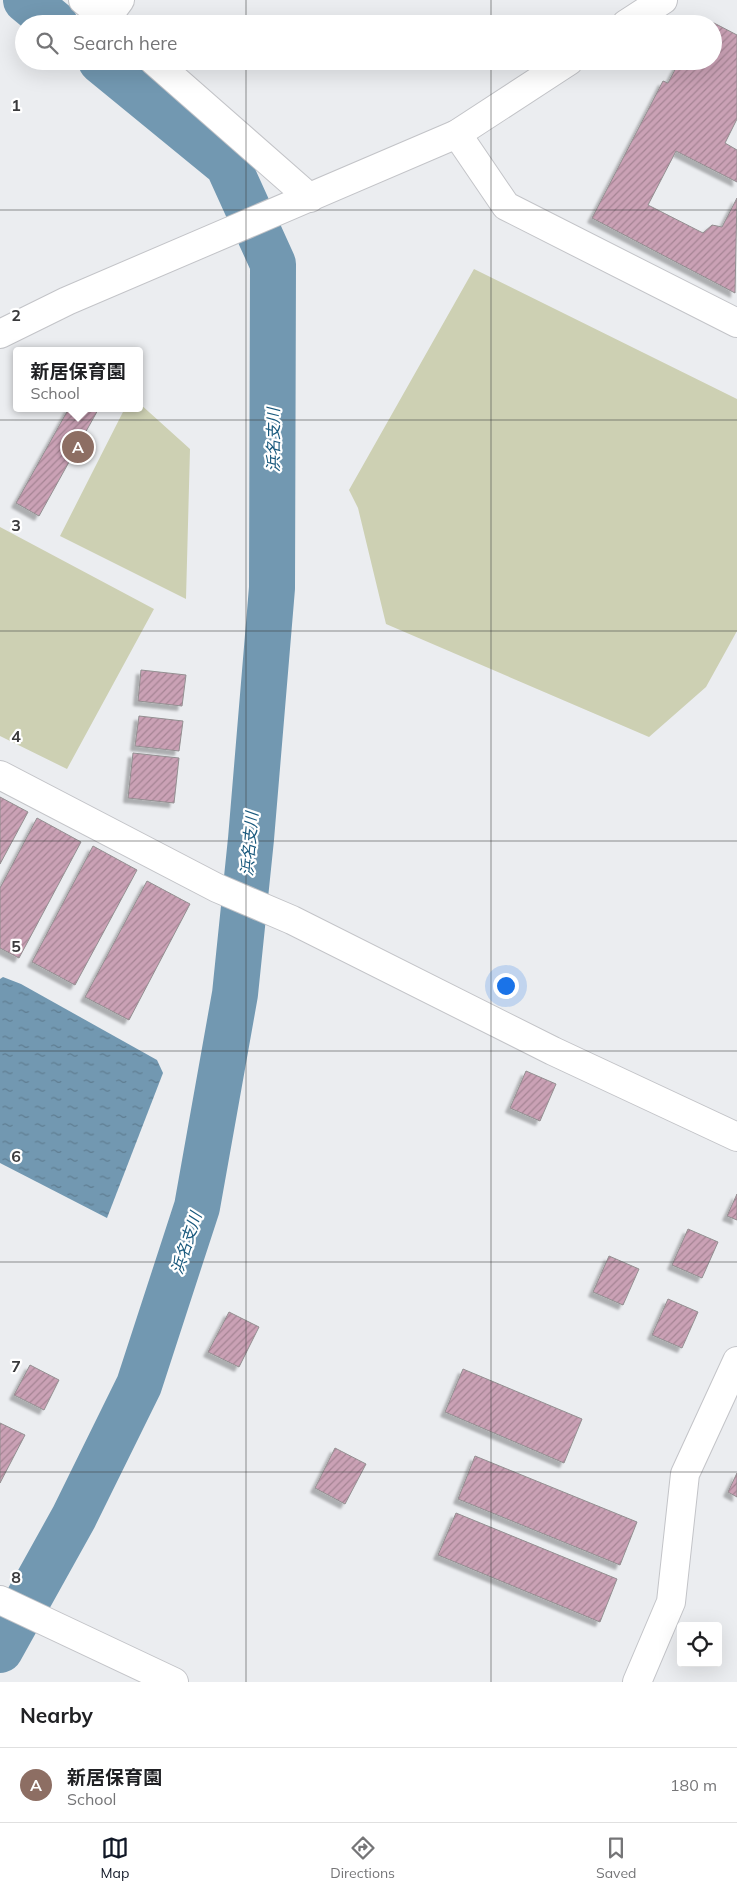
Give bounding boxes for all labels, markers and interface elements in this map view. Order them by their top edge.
search box [15,15,722,70]
icon: search [33,29,61,57]
text: Search here [73,31,177,55]
text: 1 [11,95,21,115]
text: 2 [11,305,21,325]
popup [13,347,143,412]
text: 新居保育園 [30,359,126,383]
text: School [30,383,80,403]
water label: 浜名支川 [263,406,283,472]
pin: A [62,428,94,466]
text: 3 [11,515,21,535]
text: 4 [11,726,21,746]
water label: 浜名支川 [236,809,262,877]
text: 5 [11,936,21,956]
your location [493,973,519,999]
text: 6 [11,1146,21,1166]
water label: 浜名支川 [167,1208,206,1277]
text: 7 [11,1356,21,1376]
text: 8 [11,1567,21,1587]
map controls [677,1622,722,1667]
button: locate [677,1622,722,1667]
text: Nearby [20,1702,93,1728]
text: 新居保育園 [67,1765,162,1789]
text: A [30,1775,42,1795]
text: 180 m [670,1775,717,1795]
text: School [67,1789,116,1809]
tab: Map [101,1834,129,1882]
tab: Directions [330,1834,395,1882]
tab: Saved [596,1834,636,1882]

